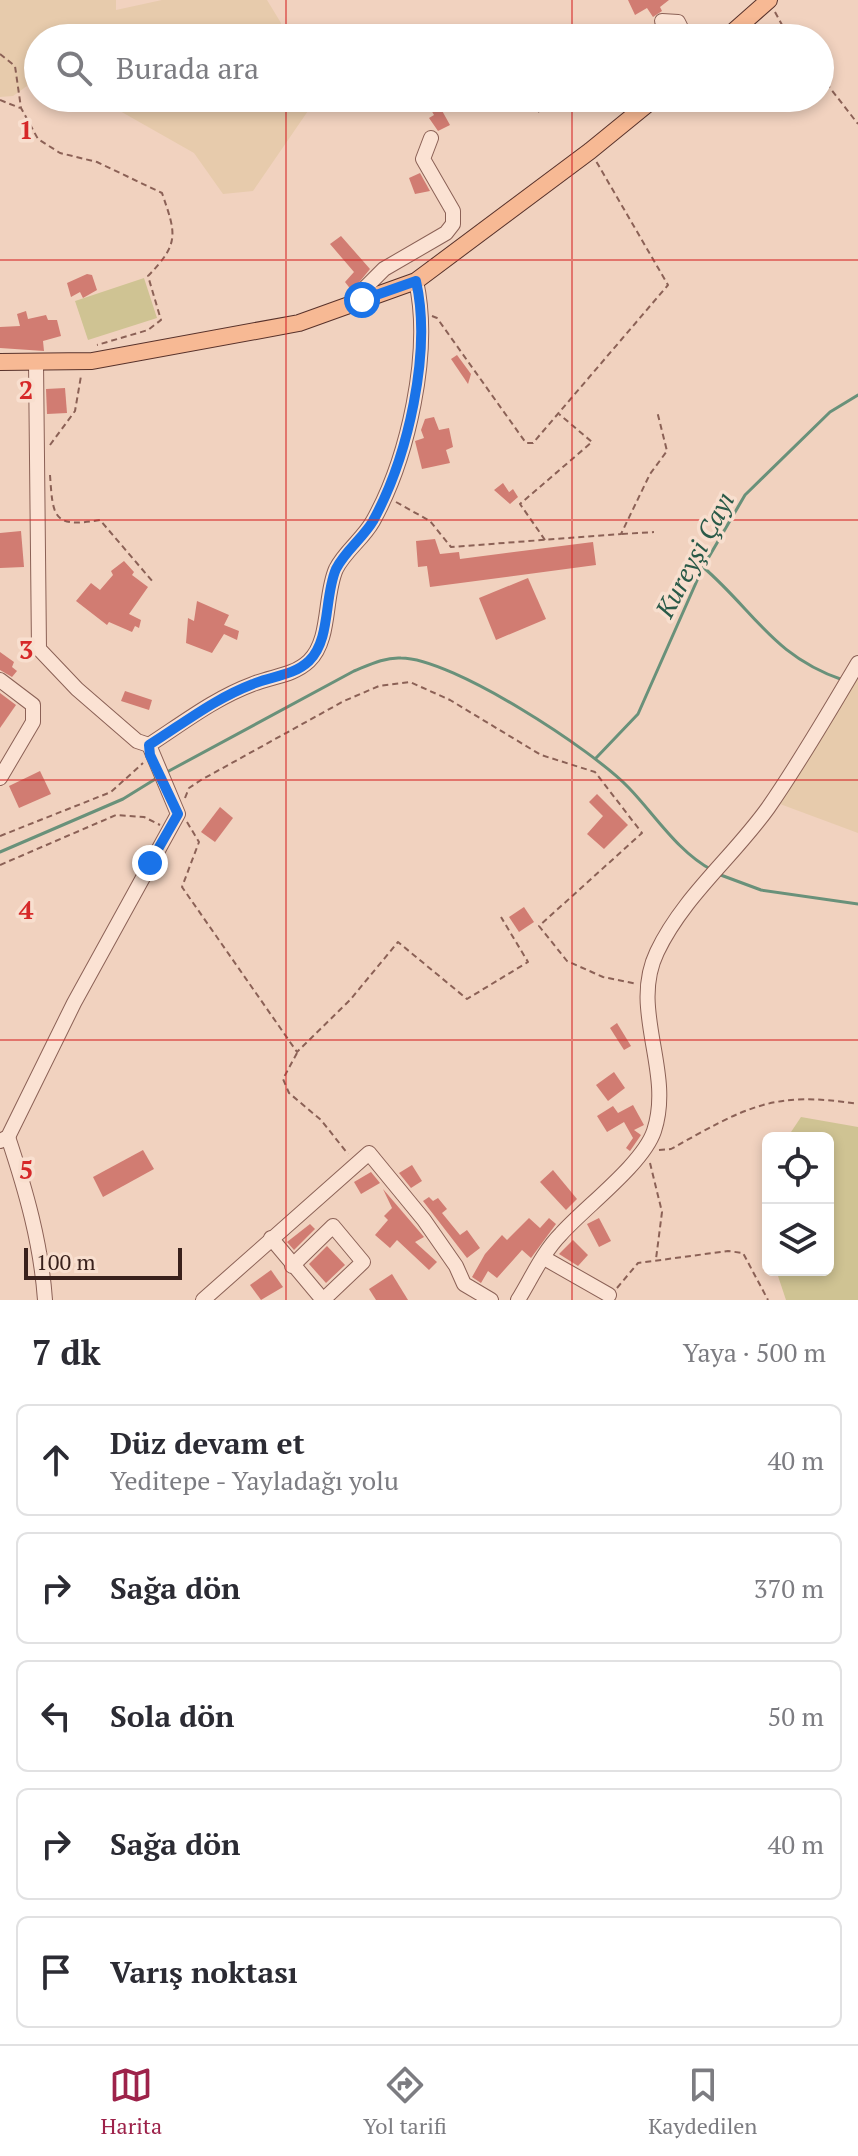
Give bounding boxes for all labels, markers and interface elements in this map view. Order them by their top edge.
search box [24,24,834,112]
icon: search [52,46,96,90]
text: Burada ara [116,48,259,88]
text: 1 [19,112,33,146]
route start [344,282,380,318]
text: 2 [19,372,33,406]
water label: Kureyşi Çayı [646,486,741,624]
text: 3 [19,632,33,666]
route end [132,845,168,881]
text: 4 [19,892,34,926]
map controls [762,1132,834,1276]
button: locate [762,1132,834,1204]
text: 5 [19,1152,33,1186]
button: layers [762,1204,834,1276]
scale bar [24,1244,182,1280]
text: 100 m [36,1247,96,1276]
text: 7 dk [32,1330,101,1375]
text: Yaya · 500 m [683,1335,826,1369]
text: Düz devam et [110,1423,305,1463]
icon: ahead [34,1438,78,1482]
text: 40 m [768,1443,824,1477]
text: Yeditepe - Yayladağı yolu [110,1463,399,1497]
icon: right [34,1566,78,1610]
text: Sağa dön [110,1568,240,1608]
text: 370 m [754,1571,824,1605]
icon: left [34,1694,78,1738]
text: Sola dön [110,1696,234,1736]
text: 50 m [768,1699,824,1733]
icon: right [34,1822,78,1866]
text: Sağa dön [110,1824,240,1864]
text: 40 m [768,1827,824,1861]
icon: arrive [34,1950,78,1994]
text: Varış noktası [110,1952,298,1992]
tab: Harita [101,2063,162,2140]
tab: Yol tarifi [363,2063,447,2140]
tab: Kaydedilen [648,2063,757,2140]

